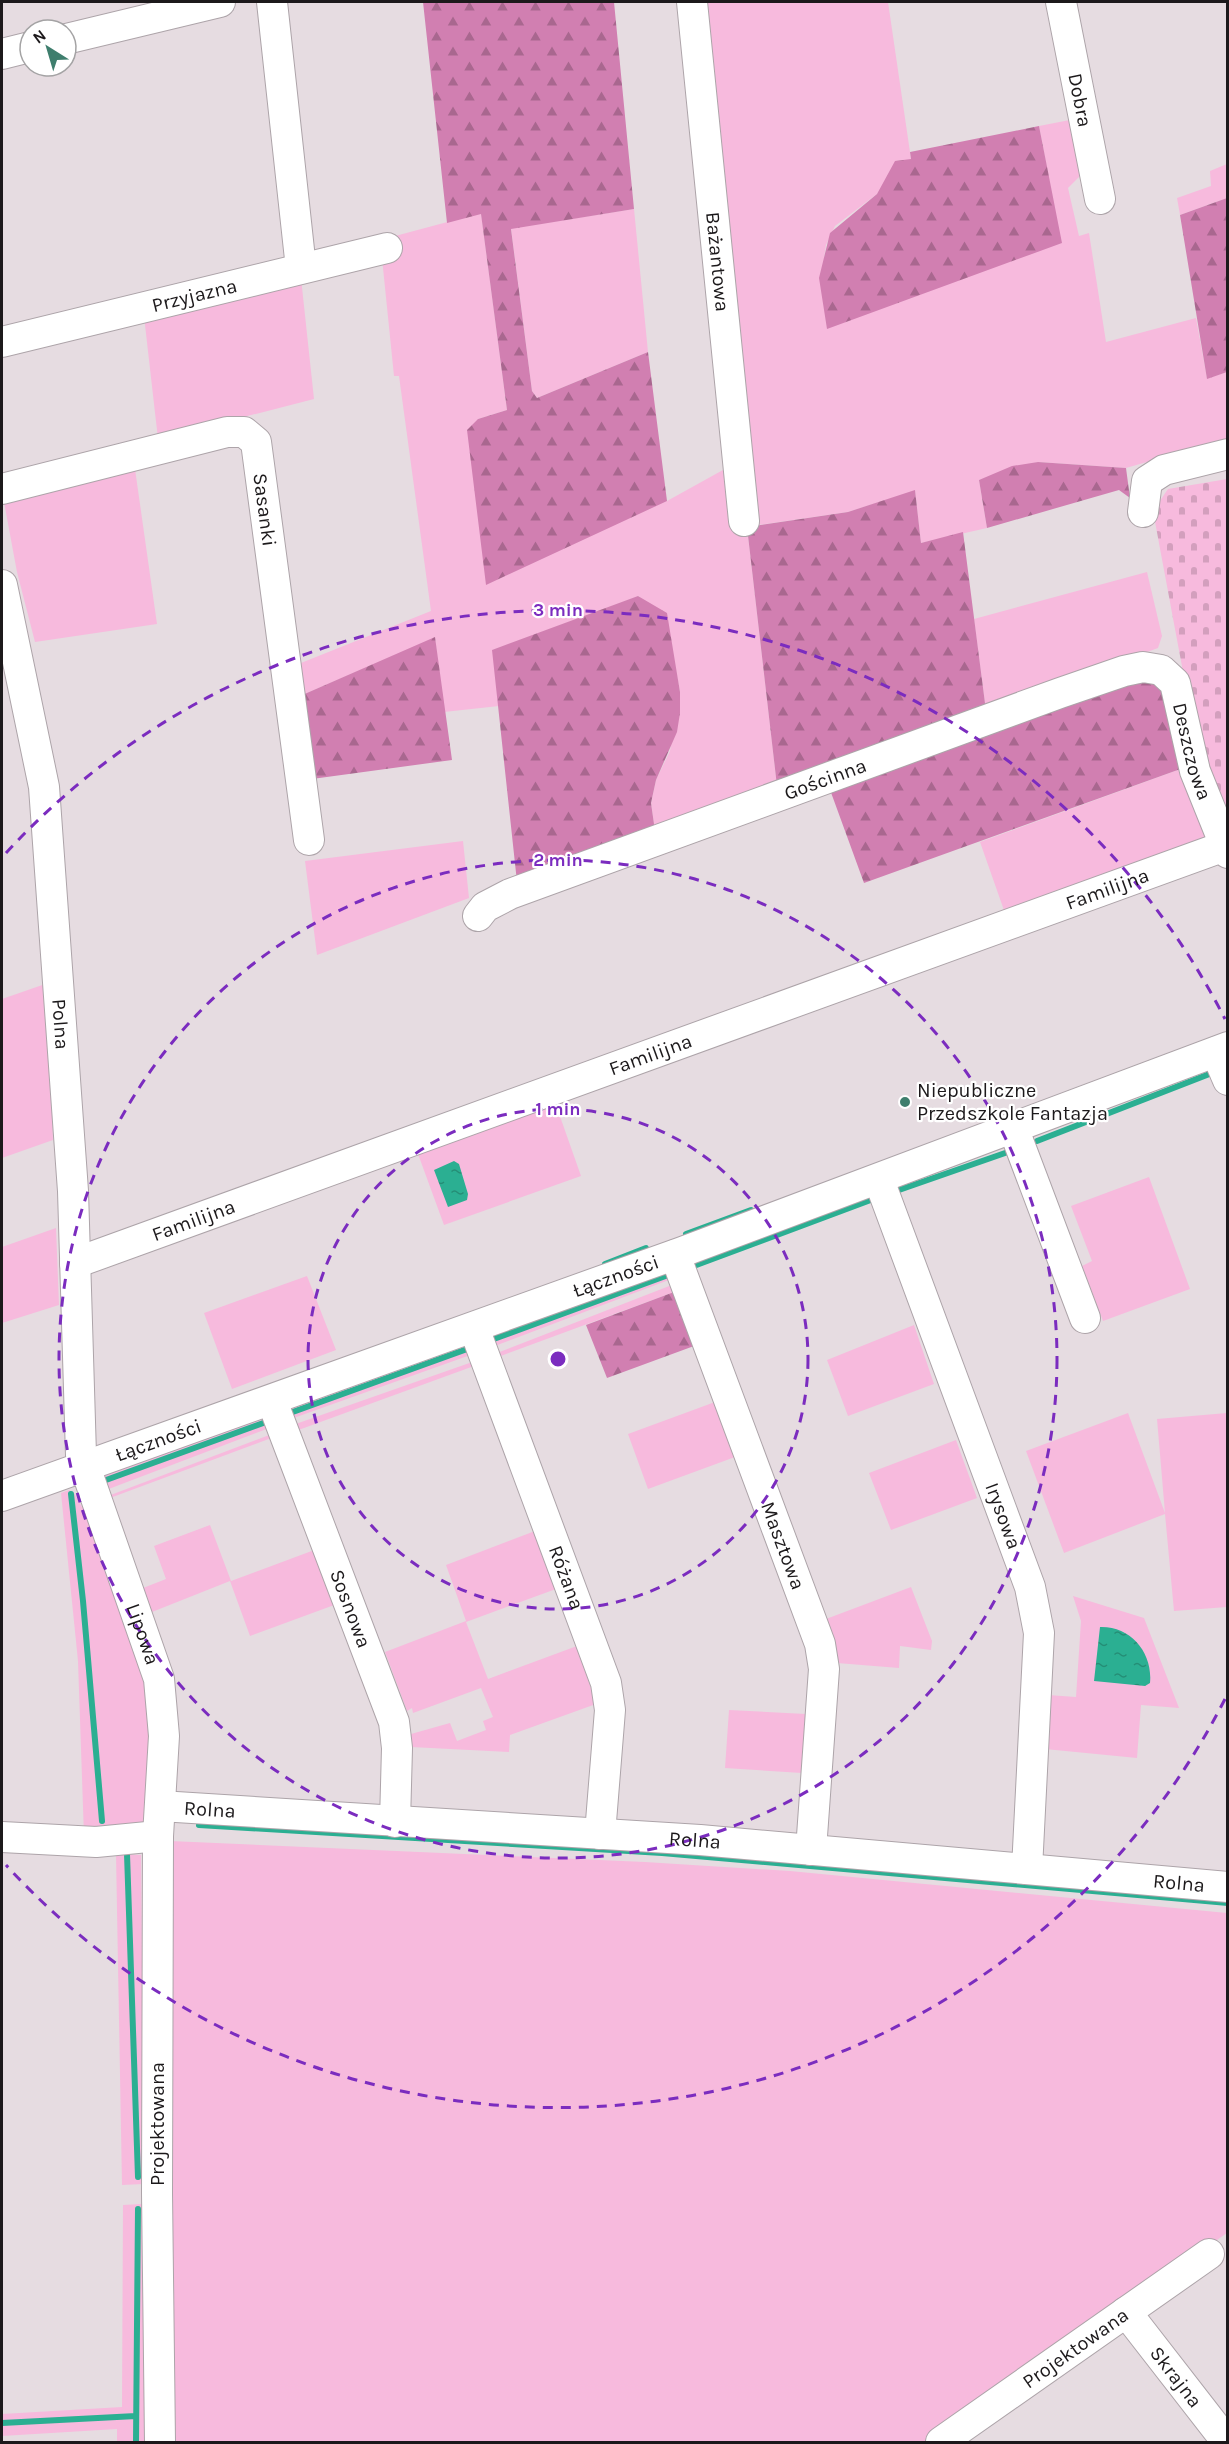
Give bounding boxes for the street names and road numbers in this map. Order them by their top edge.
street label: Dobra [1063,71,1096,129]
street label: Bażantowa [701,211,734,313]
street label: Przyjazna [149,274,239,317]
street label: Sasanki [248,472,281,548]
street label: Deszczowa [1168,701,1216,803]
street label: Gościnna [781,754,869,805]
street label: Familijna [1063,864,1152,915]
street label: Polna [47,998,74,1050]
street label: Familijna [606,1029,695,1080]
street label: Familijna [149,1195,238,1246]
street label: Łączności [570,1250,662,1302]
street label: Łączności [112,1414,205,1466]
street label: Irysowa [980,1479,1026,1552]
street label: Masztowa [756,1499,810,1593]
street label: Różana [544,1542,589,1613]
street label: Sosnowa [325,1566,376,1651]
street label: Lipowa [122,1600,164,1668]
street label: Rolna [183,1797,236,1823]
street label: Rolna [668,1827,722,1854]
street label: Rolna [1152,1869,1206,1897]
street label: Projektowana [146,2062,169,2186]
street label: Projektowana [1018,2303,1133,2393]
street label: Skrajna [1145,2342,1207,2412]

